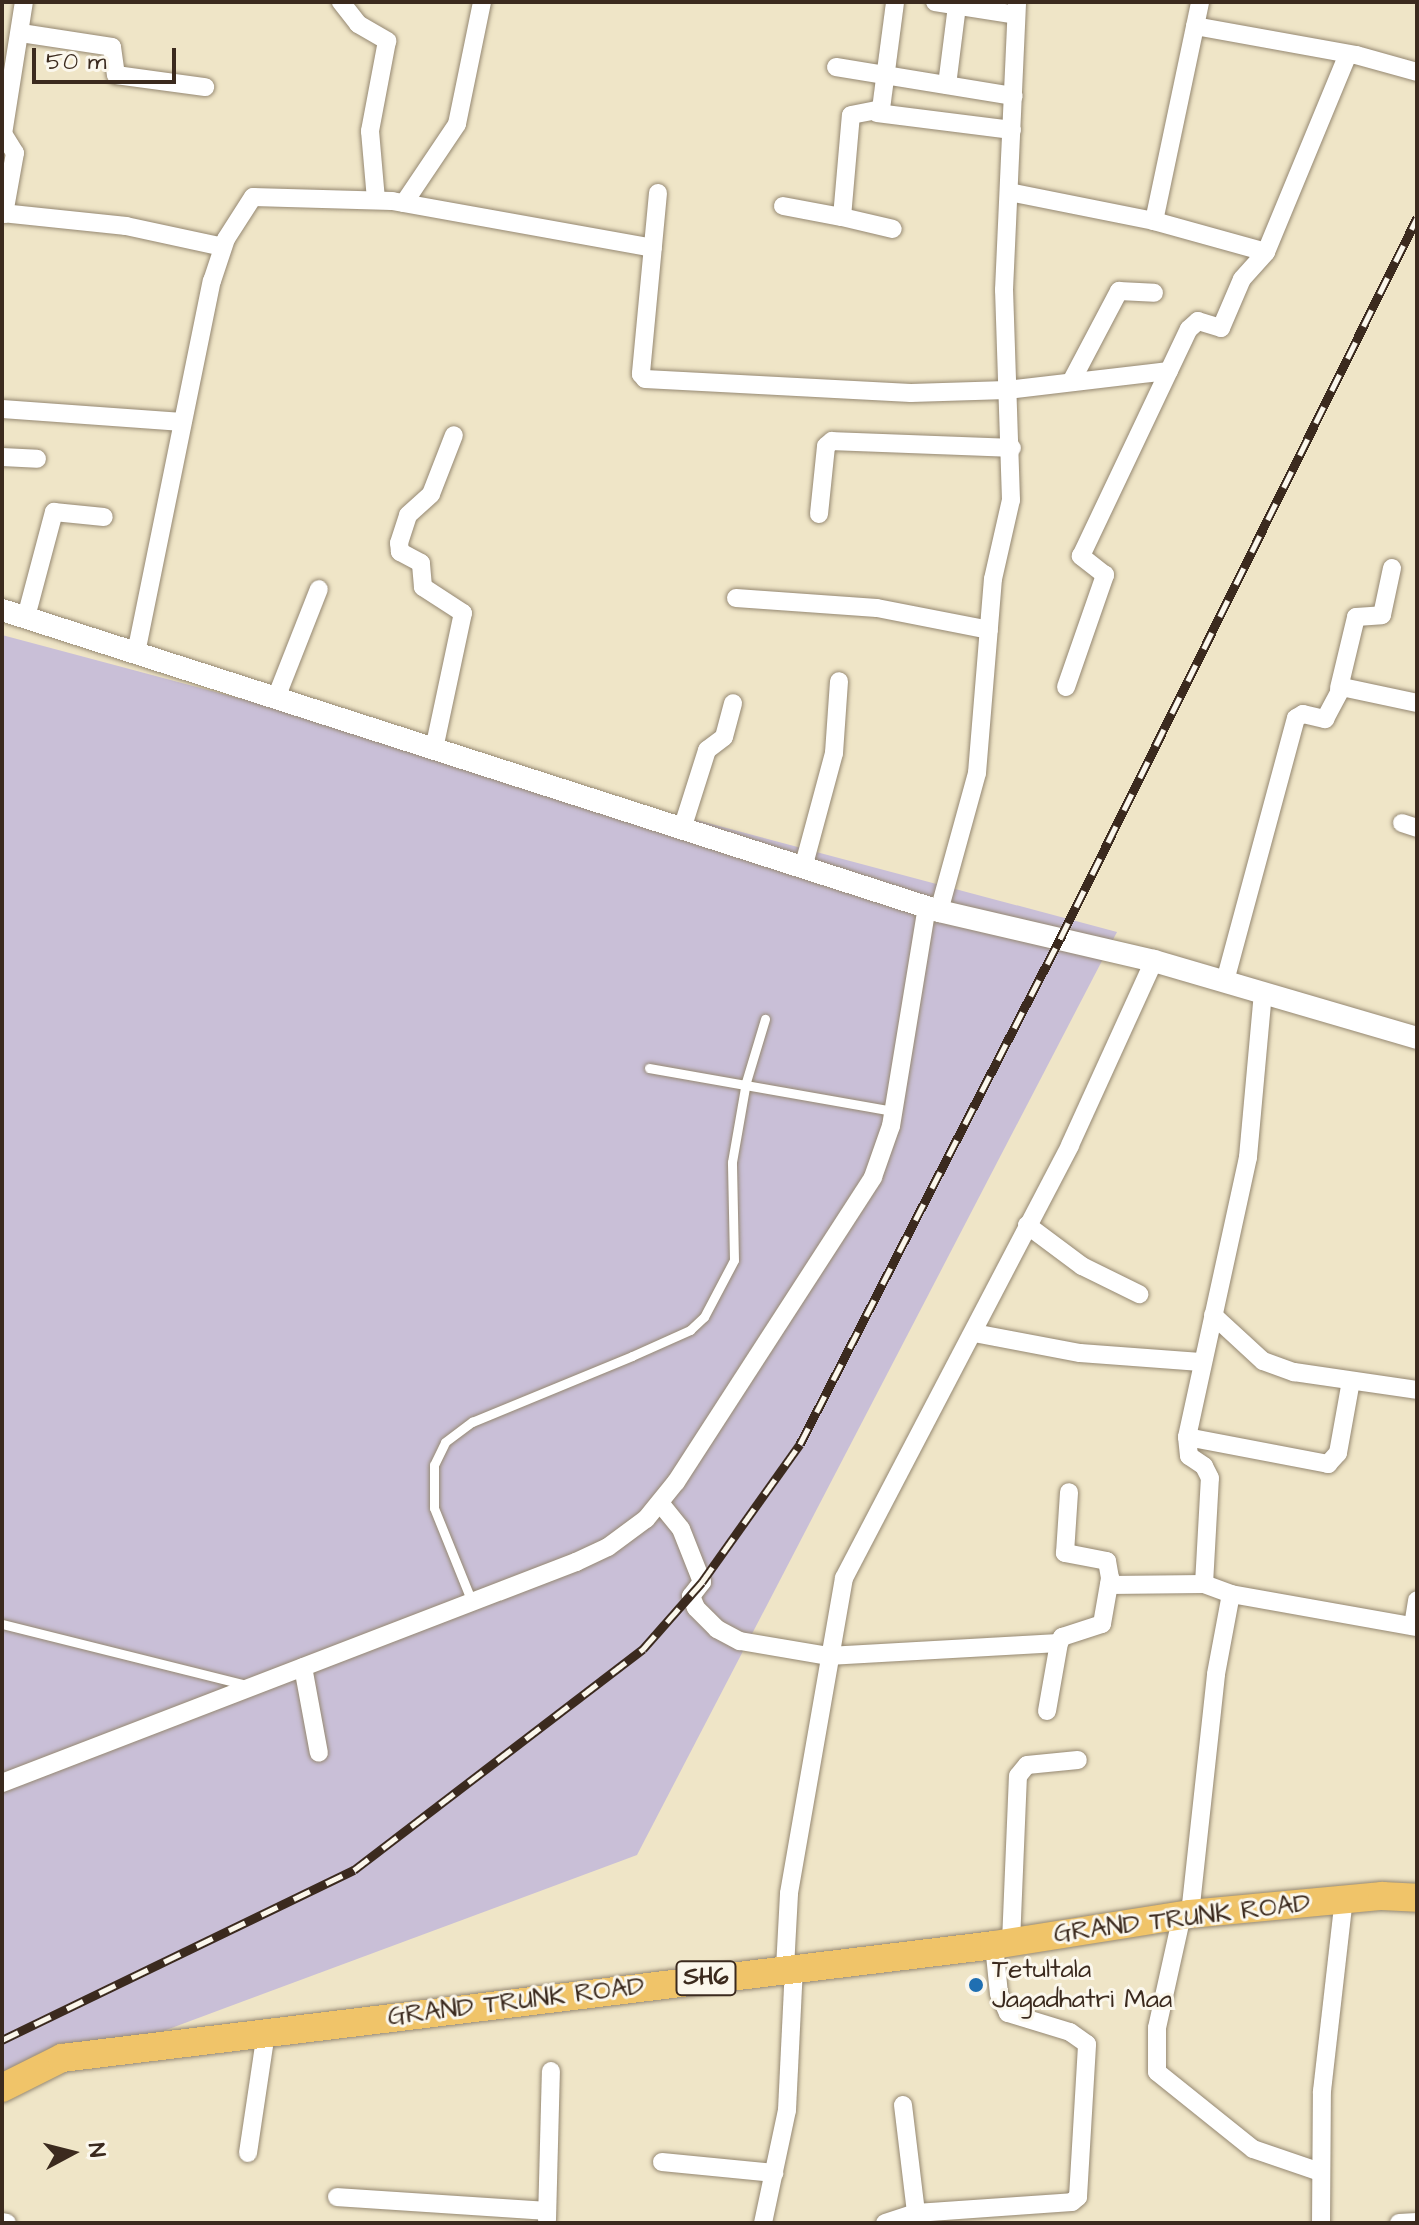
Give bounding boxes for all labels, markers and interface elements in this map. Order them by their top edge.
scale bar [36,32,180,82]
text: 50 m [46,45,106,79]
street label: GRAND TRUNK ROAD [1052,1888,1312,1950]
place label: Tetultala Jagadhatri Maa [992,1954,1172,2016]
road number: SH6 [674,1958,738,1998]
street label: GRAND TRUNK ROAD [386,1971,646,2033]
marker: Tetultala Jagadhatri Maa [967,1976,985,1994]
north arrow [32,2113,112,2193]
text: N [80,2141,113,2159]

